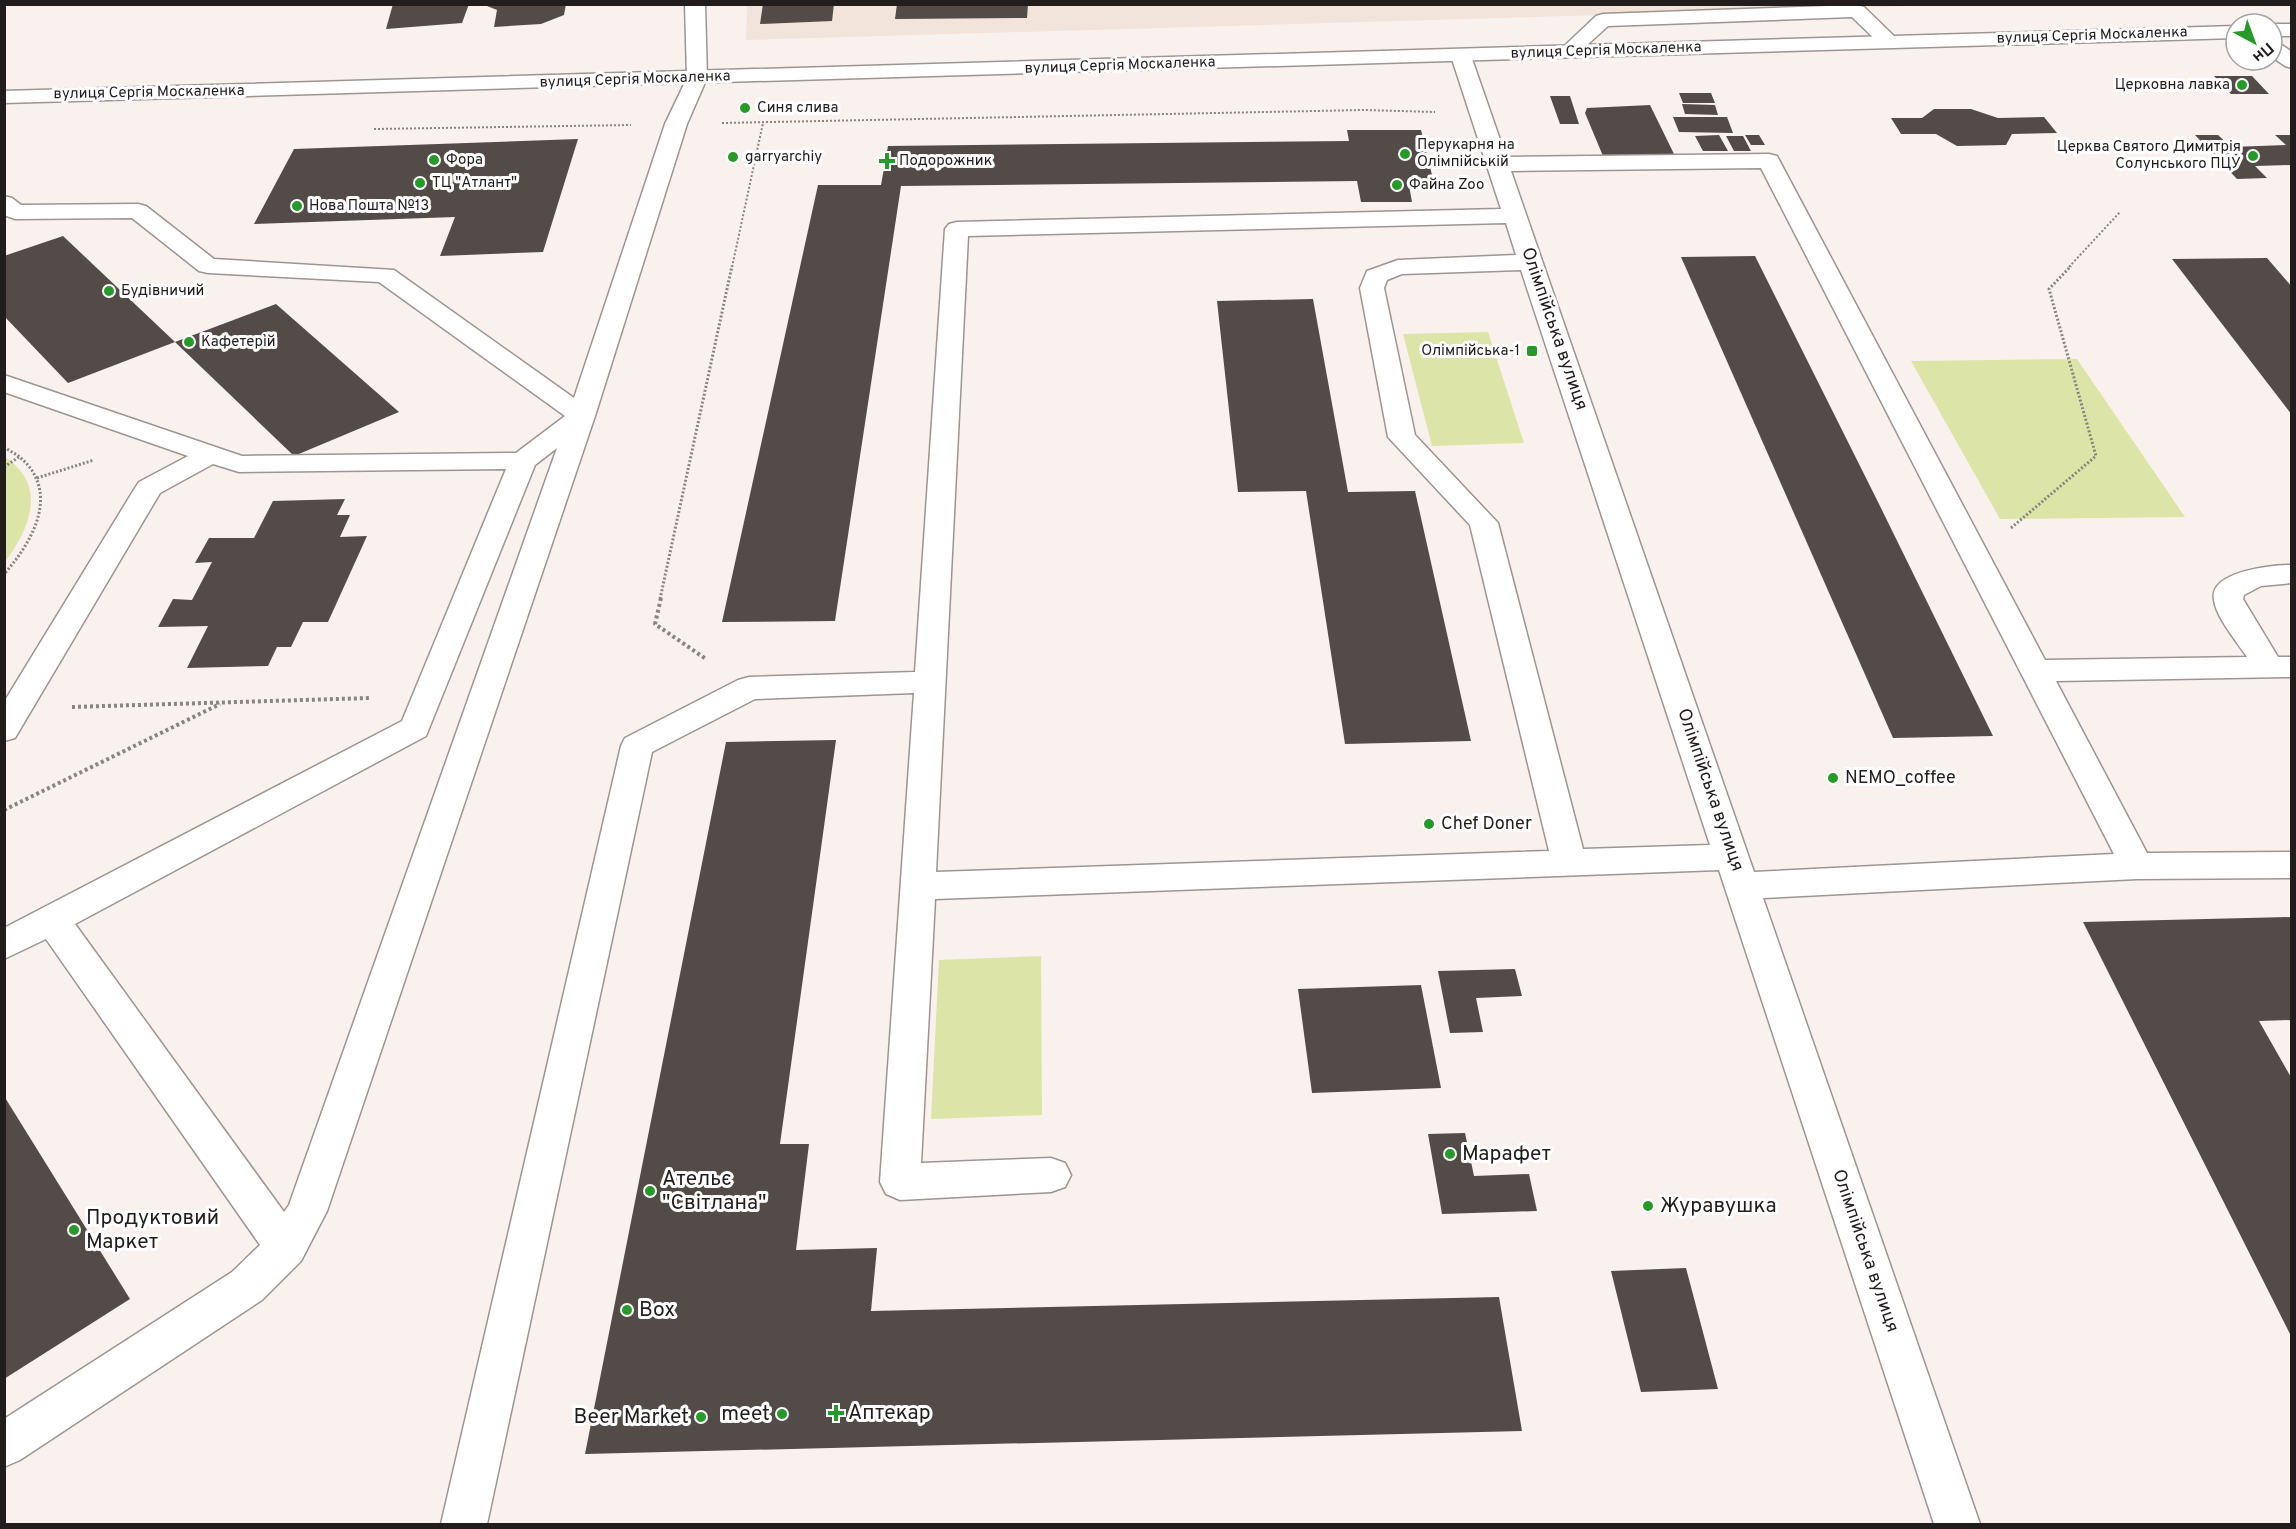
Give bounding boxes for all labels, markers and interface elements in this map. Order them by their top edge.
north arrow [2224,12,2284,72]
street label: вулиця Сергія Москаленка [1996,23,2188,49]
text: Пн [2248,37,2277,66]
street label: вулиця Сергія Москаленка [1510,38,1702,64]
street label: вулиця Сергія Москаленка [1024,53,1216,79]
street label: вулиця Сергія Москаленка [539,67,731,93]
place label: Церковна лавка [2115,76,2230,95]
marker: Церковна лавка [2235,78,2249,92]
street label: вулиця Сергія Москаленка [53,82,245,104]
place label: Синя слива [757,99,838,118]
marker: Синя слива [738,101,752,115]
place label: Перукарня на Олімпійській [1417,136,1515,172]
place label: Церква Святого Димитрія Солунського ПЦУ [2057,138,2241,174]
marker: Перукарня на Олімпійській [1398,147,1412,161]
place label: garryarchiy [745,148,822,167]
marker: Церква Святого Димитрія Солунського ПЦУ [2246,149,2260,163]
marker: garryarchiy [726,150,740,164]
place label: Фора [446,151,483,170]
place label: Подорожник [899,152,992,171]
marker: Фора [427,153,441,167]
marker: Подорожник [880,154,894,168]
place label: ТЦ "Атлант" [432,174,517,193]
marker: ТЦ "Атлант" [413,176,427,190]
place label: Файна Zoo [1409,176,1484,195]
marker: Файна Zoo [1390,178,1404,192]
place label: Нова Пошта №13 [309,197,429,216]
marker: Нова Пошта №13 [290,199,304,213]
street label: Олімпійська вулиця [1515,245,1593,413]
place label: Будівничий [121,282,204,301]
marker: Будівничий [102,284,116,298]
place label: Кафетерій [201,333,276,352]
marker: Кафетерій [182,335,196,349]
place label: Олімпійська-1 [1421,342,1520,361]
marker: Олімпійська-1 [1525,344,1539,358]
street label: Олімпійська вулиця [1671,706,1749,874]
place label: NEMO_coffee [1845,767,1956,790]
marker: NEMO_coffee [1826,771,1840,785]
place label: Chef Doner [1441,813,1532,836]
marker: Chef Doner [1422,817,1436,831]
place label: Марафет [1462,1141,1551,1168]
marker: Марафет [1443,1147,1457,1161]
place label: Ательє "Світлана" [662,1166,767,1217]
street label: Олімпійська вулиця [1826,1167,1904,1335]
marker: Ательє "Світлана" [643,1184,657,1198]
place label: Журавушка [1660,1193,1776,1220]
marker: Журавушка [1641,1199,1655,1213]
place label: Продуктовий Маркет [86,1205,219,1256]
marker: Продуктовий Маркет [67,1223,81,1237]
place label: Box [639,1297,675,1324]
marker: Box [620,1303,634,1317]
place label: Аптекар [848,1400,931,1427]
place label: meet [721,1401,770,1428]
place label: Beer Market [574,1404,689,1431]
marker: Аптекар [829,1406,843,1420]
marker: meet [775,1407,789,1421]
marker: Beer Market [694,1410,708,1424]

